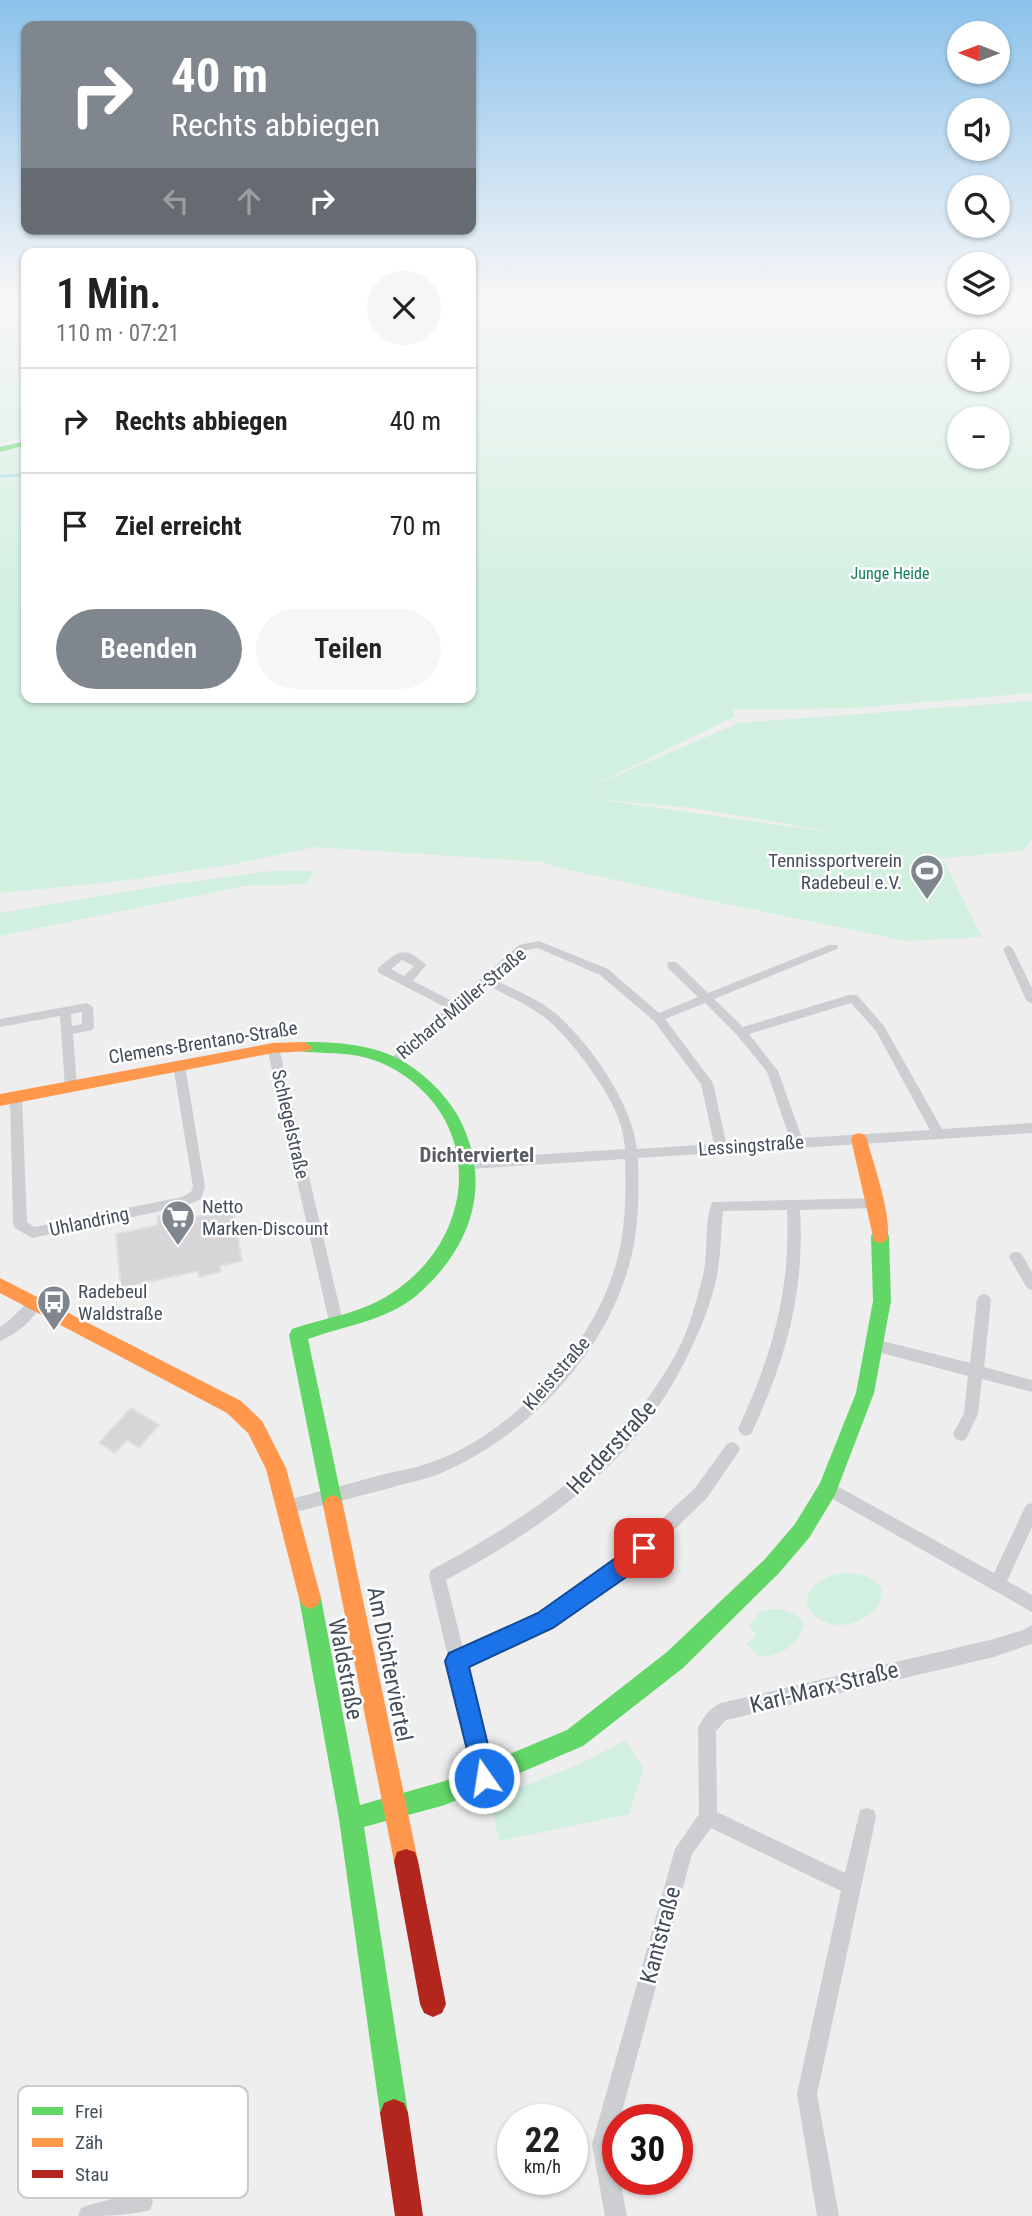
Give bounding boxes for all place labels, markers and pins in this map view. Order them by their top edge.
place label: Tennissportverein Radebeul e.V. [768,849,902,894]
sports icon: Tennissportverein Radebeul e.V. [908,852,946,901]
place label: Netto Marken-Discount [202,1195,329,1240]
supermarket icon: Netto Marken-Discount [159,1198,197,1247]
place label: Radebeul Waldstraße [78,1280,163,1325]
bus stop icon: Radebeul Waldstraße [35,1283,73,1332]
pin [614,1518,674,1578]

